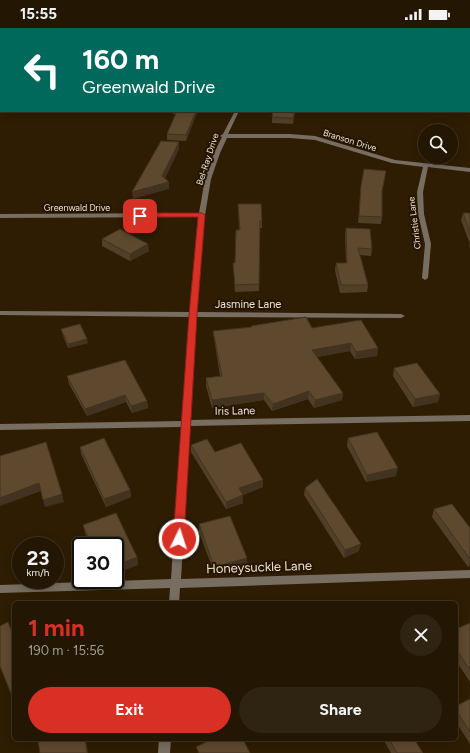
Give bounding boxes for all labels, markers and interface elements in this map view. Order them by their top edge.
text: 15:55 [20,5,57,23]
text: 160 m [82,42,159,76]
icon: left [16,44,68,96]
text: Greenwald Drive [82,76,215,98]
map controls [418,124,458,164]
button: search [418,124,458,164]
street label: Branson Drive [322,127,378,153]
street label: Bel-Ray Drive [193,132,221,186]
street label: Christie Lane [405,196,423,250]
pin [123,199,157,233]
street label: Greenwald Drive [44,202,110,213]
icon: arrive [129,205,151,227]
street label: Jasmine Lane [215,298,281,311]
street label: Iris Lane [215,404,255,418]
position arrow [158,518,200,560]
speed limit sign: 30 [72,537,124,589]
text: 23 [27,546,49,570]
street label: Honeysuckle Lane [206,558,312,576]
text: km/h [27,566,49,579]
text: 1 min [28,613,85,642]
button: close [400,614,442,656]
text: 190 m · 15:56 [28,643,104,658]
button: Exit [28,687,231,733]
button: Share [239,687,442,733]

